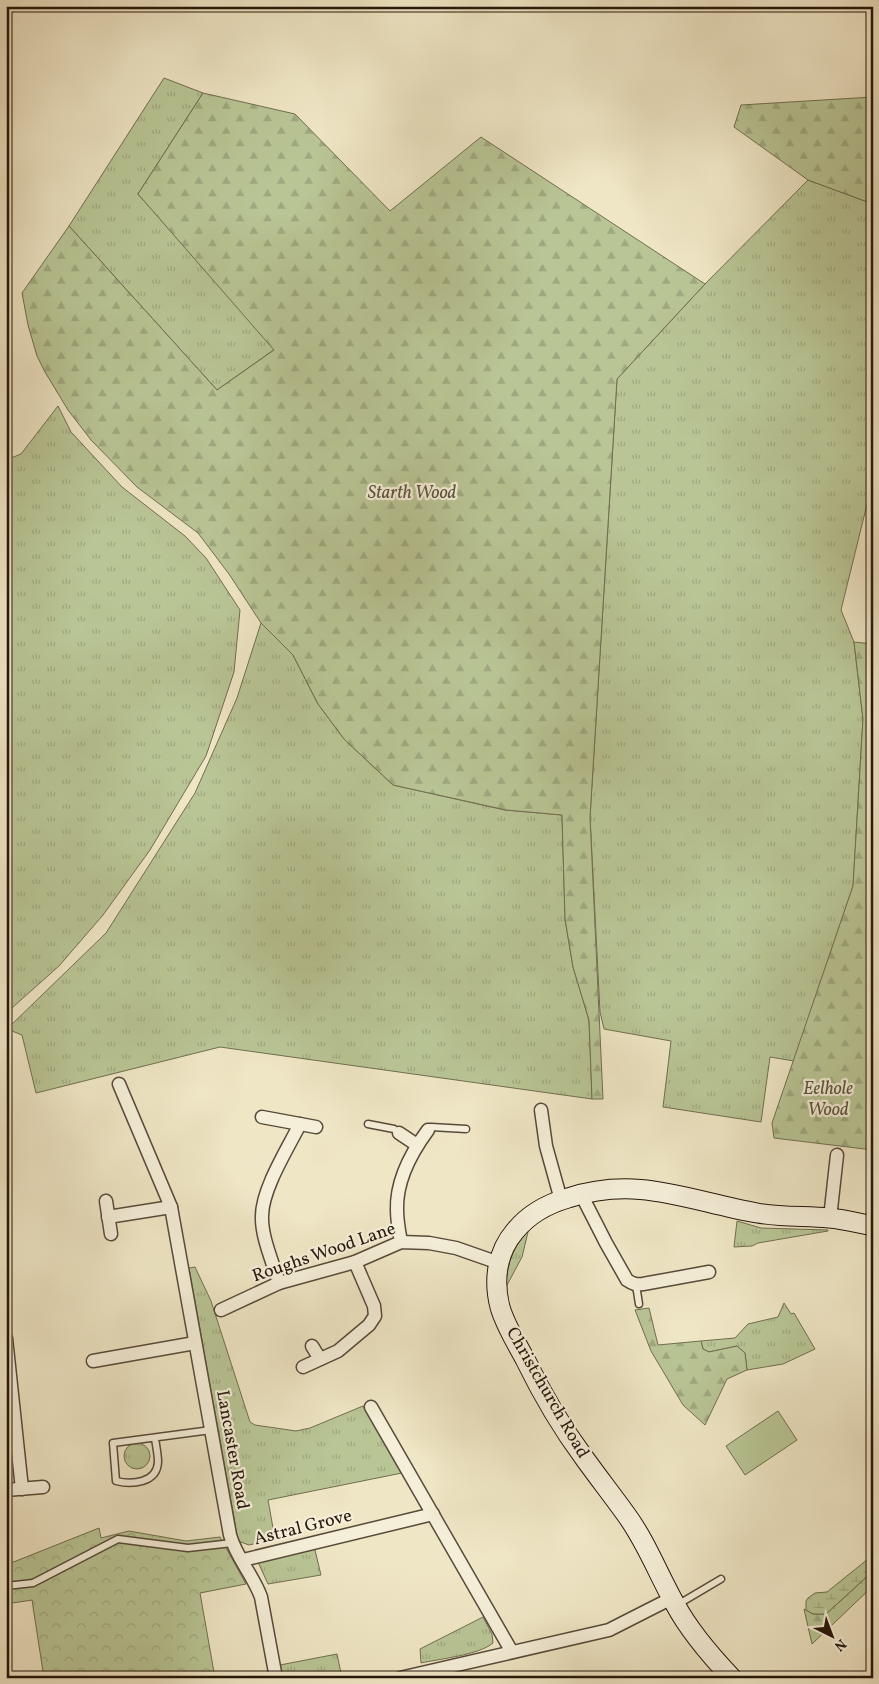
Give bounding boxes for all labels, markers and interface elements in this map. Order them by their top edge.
park label: Starth Wood [368,481,457,506]
park label: Eelhole Wood [803,1077,853,1123]
street label: Roughs Wood Lane [249,1217,399,1289]
street label: Christchurch Road [499,1323,595,1463]
street label: Lancaster Road [209,1388,255,1512]
street label: Astral Grove [251,1504,355,1552]
north arrow [806,1612,856,1662]
text: N [830,1634,850,1655]

